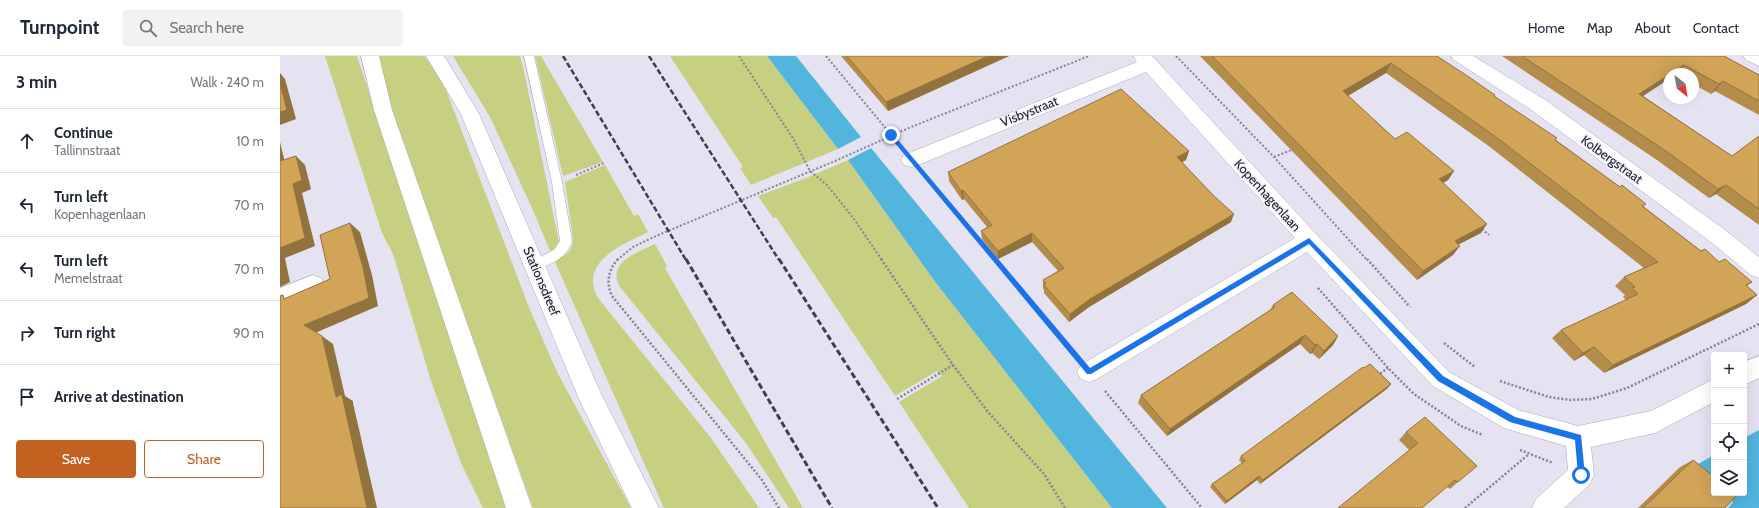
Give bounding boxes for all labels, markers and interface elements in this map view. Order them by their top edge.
search box [123,10,403,46]
text: Turnpoint [20,16,99,39]
icon: search [137,17,159,39]
text: Search here [169,19,244,37]
text: Home [1528,19,1565,37]
text: Map [1587,19,1612,37]
text: About [1634,19,1671,37]
text: Contact [1693,19,1739,37]
north arrow [1663,68,1699,104]
text: 3 min [16,72,57,92]
text: Walk · 240 m [190,74,264,90]
street label: Visbystraat [998,92,1061,130]
text: Continue [54,124,113,142]
route end [882,126,900,144]
icon: ahead [16,130,38,152]
street label: Kolbergstraat [1578,131,1646,187]
text: 10 m [236,133,264,149]
text: Tallinnstraat [54,142,120,158]
street label: Kopenhagenlaan [1231,156,1305,234]
text: Turn left [54,188,108,206]
icon: left [16,194,38,216]
text: 70 m [234,197,264,213]
text: Kopenhagenlaan [54,206,146,222]
street label: Stationsdreef [520,244,564,319]
text: Turn left [54,252,108,270]
icon: left [16,258,38,280]
text: 70 m [234,261,264,277]
text: Memelstraat [54,270,123,286]
icon: right [16,322,38,344]
text: Turn right [54,324,115,342]
text: 90 m [233,325,264,341]
map controls [1711,352,1747,496]
button: + [1711,352,1747,388]
icon: arrive [16,386,38,408]
text: Arrive at destination [54,388,184,406]
button: − [1711,388,1747,424]
button: locate [1711,424,1747,460]
button: Save [16,440,136,478]
button: Share [144,440,264,478]
button: layers [1711,460,1747,496]
route start [1572,466,1590,484]

